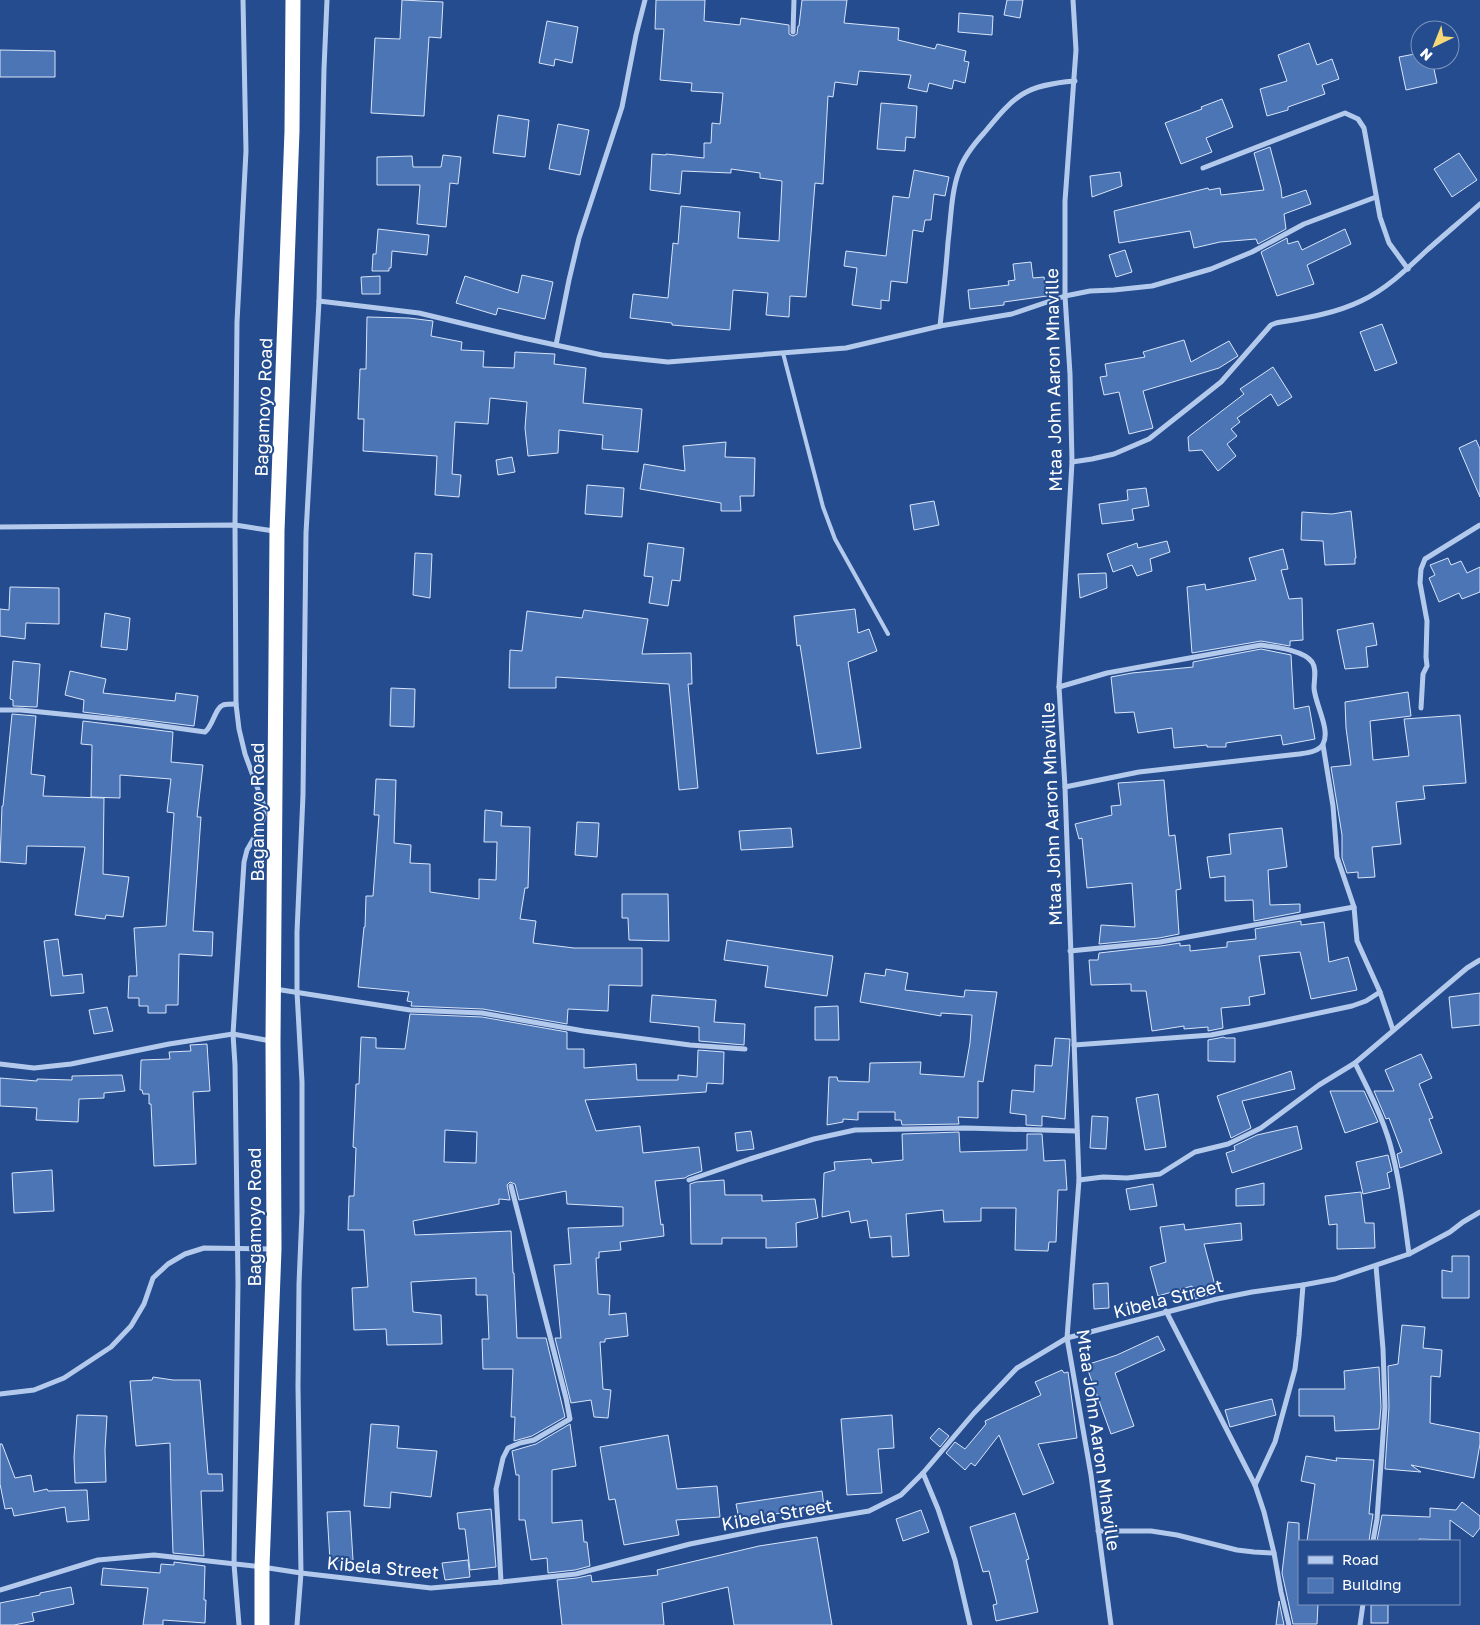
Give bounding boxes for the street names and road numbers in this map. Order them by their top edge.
street label: Mtaa John Aaron Mhaville [1040,268,1066,492]
street label: Bagamoyo Road [250,337,276,477]
street label: Mtaa John Aaron Mhaville [1036,702,1066,926]
street label: Bagamoyo Road [246,743,268,881]
street label: Bagamoyo Road [243,1148,265,1286]
street label: Kibela Street [1111,1274,1225,1322]
street label: Mtaa John Aaron Mhaville [1073,1328,1125,1552]
street label: Kibela Street [720,1493,834,1535]
street label: Kibela Street [326,1551,440,1583]

